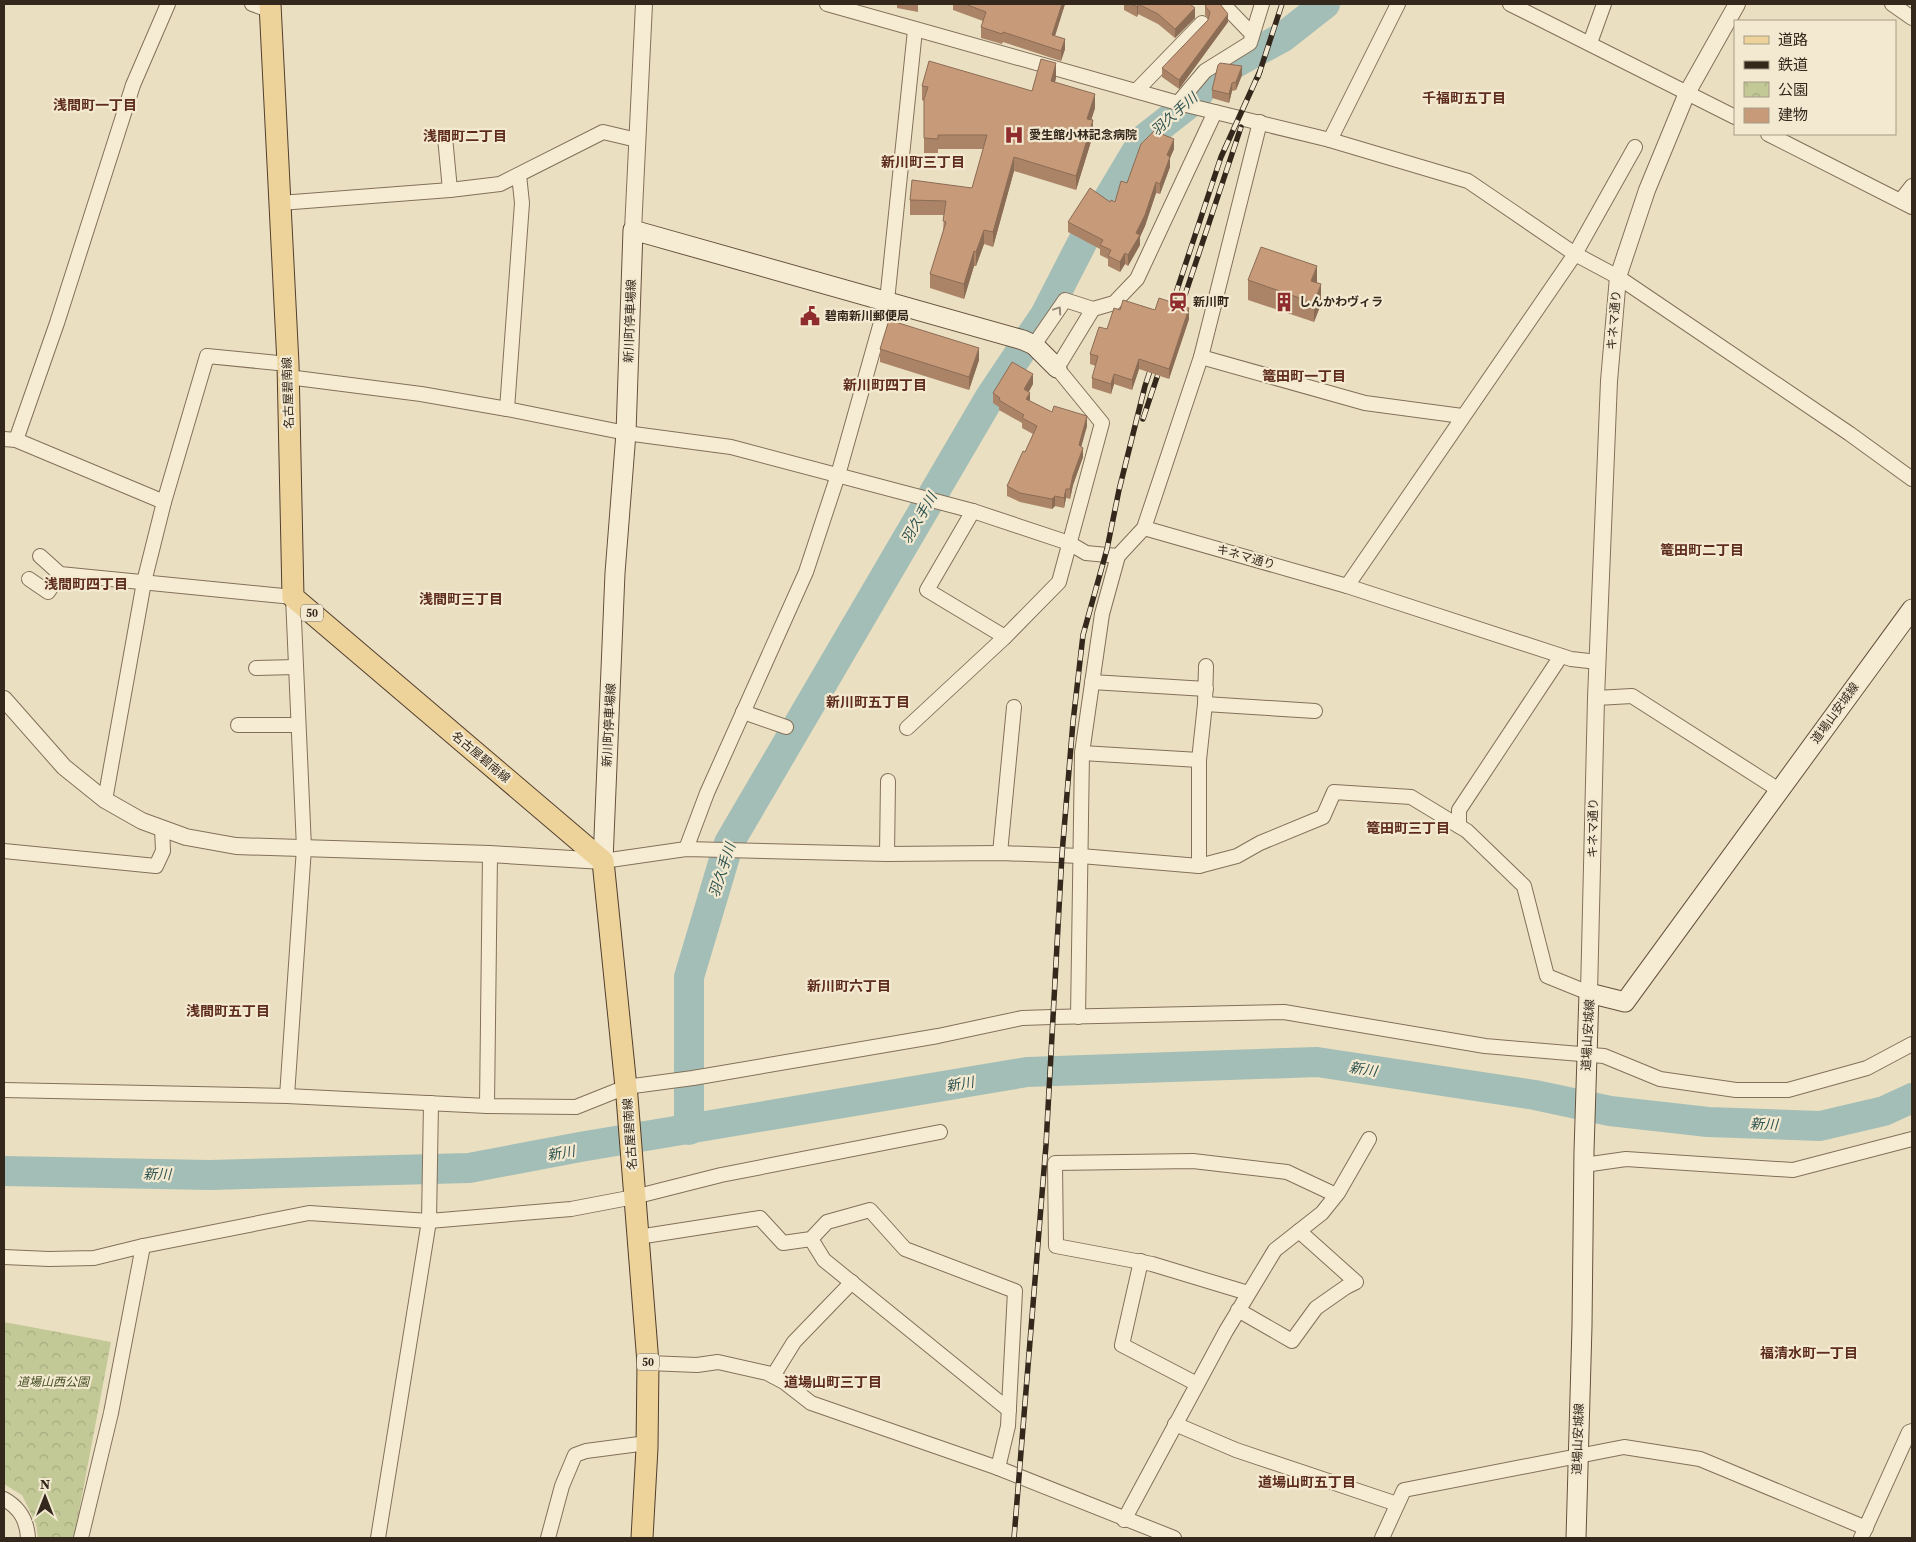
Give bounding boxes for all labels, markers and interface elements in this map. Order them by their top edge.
legend [1734,20,1896,135]
text: 道路 [1778,29,1808,50]
text: 鉄道 [1778,54,1808,75]
text: 公園 [1778,79,1808,100]
water label: 羽久手川 [1146,87,1203,140]
district label: 千福町五丁目 [1422,88,1506,108]
district label: 浅間町一丁目 [53,95,137,115]
text: 建物 [1778,104,1808,125]
hospital icon: 愛生館小林記念病院 [1003,124,1025,146]
district label: 浅間町二丁目 [423,126,507,146]
place label: 愛生館小林記念病院 [1029,127,1137,143]
district label: 新川町三丁目 [881,152,965,172]
street label: 新川町停車場線 [621,279,639,363]
street label: キネマ通り [1603,289,1625,351]
station icon: 新川町 [1167,291,1189,313]
building icon: しんかわヴィラ [1273,291,1295,313]
place label: 新川町 [1193,294,1229,310]
place label: しんかわヴィラ [1299,294,1383,310]
public building icon: 碧南新川郵便局 [799,305,821,327]
one-way arrow [1052,307,1061,316]
place label: 碧南新川郵便局 [825,308,909,324]
street label: 名古屋碧南線 [279,357,297,429]
district label: 篭田町一丁目 [1262,366,1346,386]
district label: 新川町四丁目 [843,375,927,395]
water label: 羽久手川 [896,487,943,547]
district label: 篭田町二丁目 [1660,540,1744,560]
street label: キネマ通り [1215,541,1277,573]
district label: 浅間町四丁目 [44,574,128,594]
district label: 浅間町三丁目 [419,589,503,609]
road number: 50 [301,604,323,622]
street label: 道場山安城線 [1807,679,1863,747]
street label: 新川町停車場線 [599,683,619,767]
district label: 新川町五丁目 [826,692,910,712]
street label: 名古屋碧南線 [448,728,514,786]
street label: キネマ通り [1584,798,1602,858]
district label: 篭田町三丁目 [1366,818,1450,838]
water label: 羽久手川 [704,838,741,900]
district label: 新川町六丁目 [807,976,891,996]
street label: 道場山安城線 [1578,999,1598,1071]
district label: 浅間町五丁目 [186,1001,270,1021]
water label: 新川 [1348,1057,1380,1081]
water label: 新川 [944,1071,977,1096]
street label: 名古屋碧南線 [620,1098,640,1170]
water label: 新川 [1750,1114,1780,1135]
water label: 新川 [545,1140,578,1165]
water label: 新川 [143,1164,173,1184]
district label: 福清水町一丁目 [1760,1343,1858,1363]
road number: 50 [637,1354,659,1370]
district label: 道場山町三丁目 [784,1372,882,1392]
park label: 道場山西公園 [17,1374,91,1390]
street label: 道場山安城線 [1569,1403,1587,1475]
north arrow [20,1472,70,1522]
district label: 道場山町五丁目 [1258,1472,1356,1492]
text: N [40,1474,50,1494]

